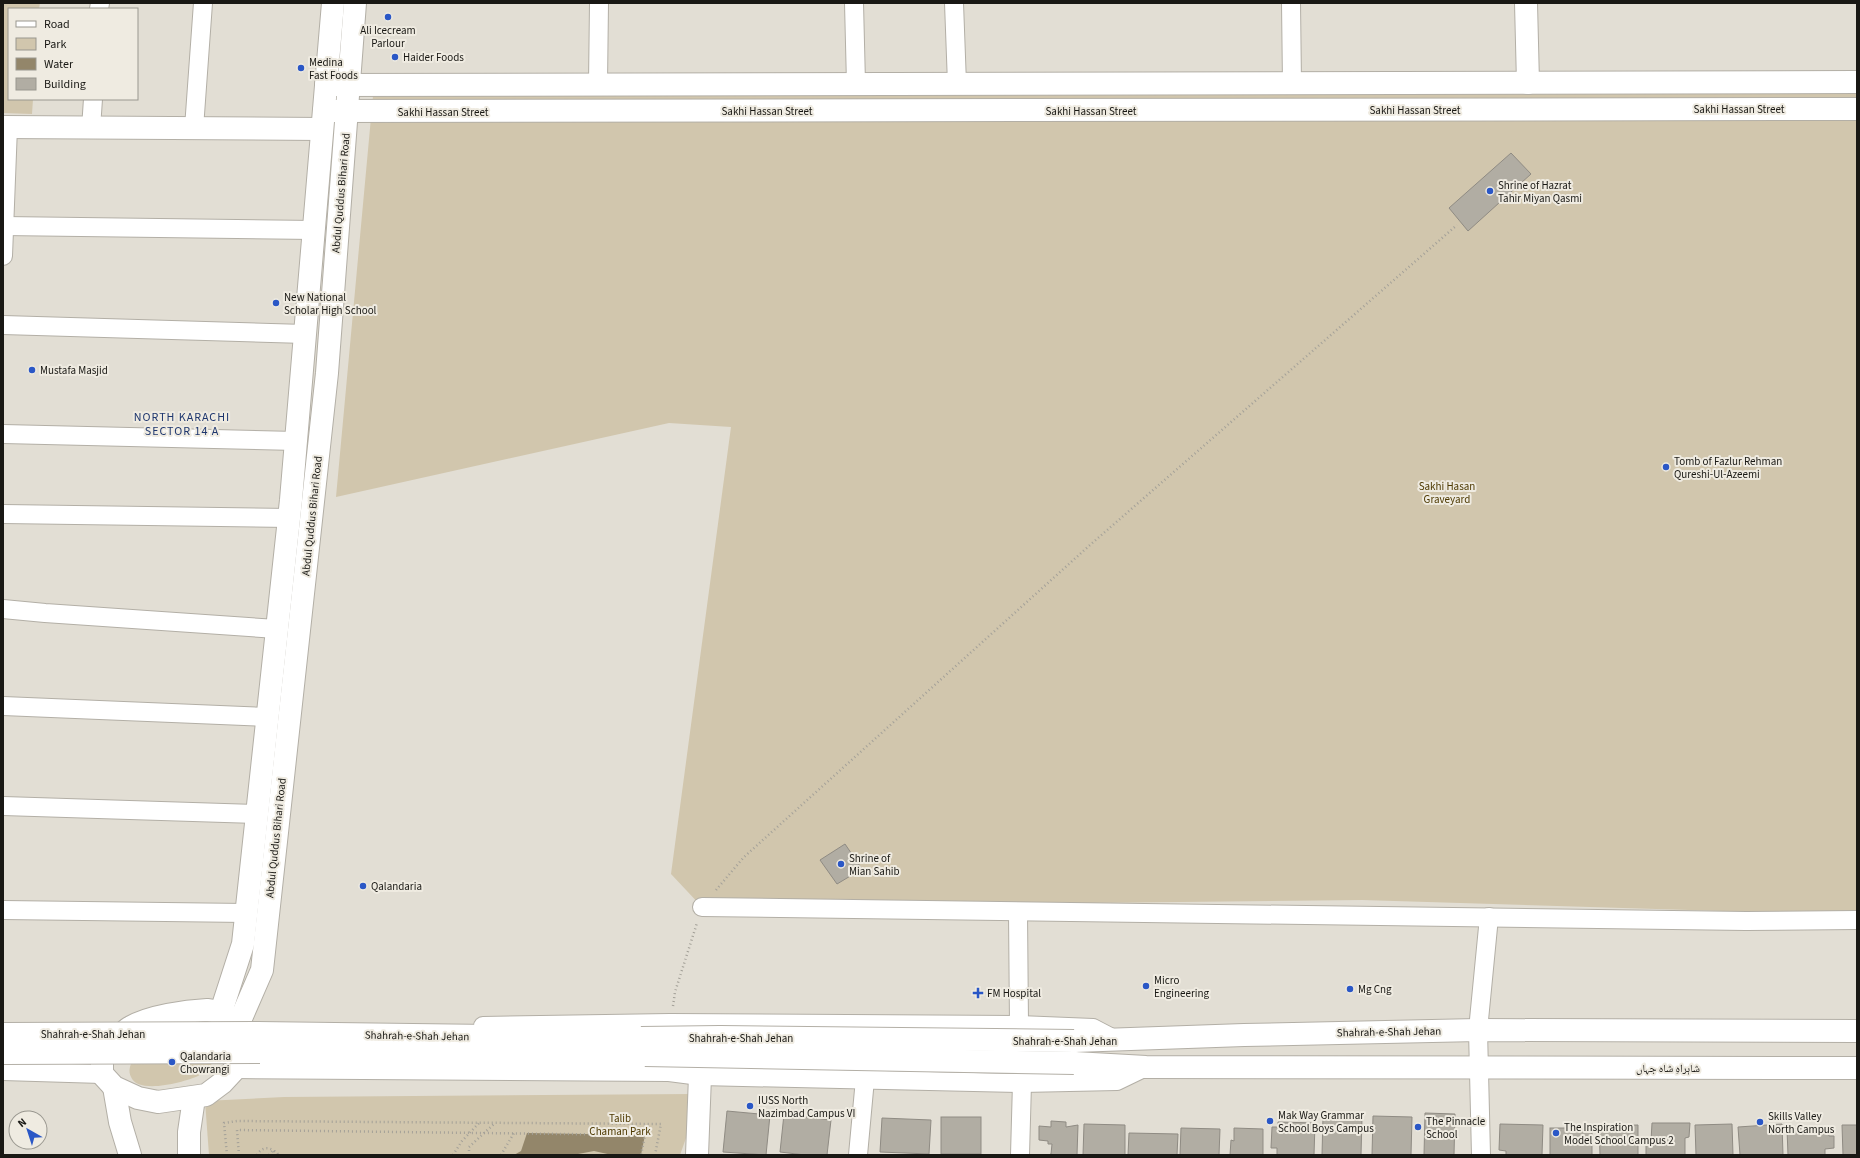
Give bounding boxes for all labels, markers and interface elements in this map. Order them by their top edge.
legend [8,8,138,100]
marker: Ali Icecream Parlour [383,12,393,22]
text: Road [44,16,70,33]
place label: Ali Icecream Parlour [360,23,416,51]
text: Park [44,36,66,53]
place label: Haider Foods [403,50,464,65]
marker: Haider Foods [390,52,400,62]
place label: Medina Fast Foods [309,55,358,83]
text: Water [44,56,74,73]
marker: Medina Fast Foods [296,63,306,73]
text: Building [44,76,86,93]
street label: Sakhi Hassan Street [1693,102,1785,117]
street label: Sakhi Hassan Street [1369,103,1461,118]
street label: Sakhi Hassan Street [721,104,813,119]
street label: Sakhi Hassan Street [1045,104,1137,119]
street label: Sakhi Hassan Street [397,105,489,120]
street label: Abdul Quddus Bihari Road [328,132,354,254]
place label: Shrine of Hazrat Tahir Miyan Qasmi [1498,178,1582,206]
marker: Shrine of Hazrat Tahir Miyan Qasmi [1485,186,1495,196]
place label: New National Scholar High School [284,290,377,318]
marker: New National Scholar High School [271,298,281,308]
place label: Mustafa Masjid [40,363,108,378]
marker: Mustafa Masjid [27,365,37,375]
district label: NORTH KARACHI SECTOR 14 A [134,409,230,440]
place label: Tomb of Fazlur Rehman Qureshi-Ul-Azeemi [1674,454,1782,482]
street label: Abdul Quddus Bihari Road [298,455,326,577]
marker: Tomb of Fazlur Rehman Qureshi-Ul-Azeemi [1661,462,1671,472]
park label: Sakhi Hasan Graveyard [1419,479,1475,507]
street label: Abdul Quddus Bihari Road [262,777,290,899]
place label: Shrine of Mian Sahib [849,851,900,879]
marker: Shrine of Mian Sahib [836,859,846,869]
place label: Qalandaria [371,879,422,894]
marker: Qalandaria [358,881,368,891]
place label: Micro Engineering [1154,973,1210,1001]
marker: Micro Engineering [1141,981,1151,991]
place label: Mg Cng [1358,982,1392,997]
marker: Mg Cng [1345,984,1355,994]
place label: FM Hospital [987,986,1041,1001]
marker: FM Hospital [972,987,984,999]
street label: Shahrah-e-Shah Jehan [1337,1024,1441,1040]
street label: Shahrah-e-Shah Jehan [41,1027,145,1042]
street label: Shahrah-e-Shah Jehan [365,1028,469,1044]
street label: Shahrah-e-Shah Jehan [689,1031,793,1046]
street label: Shahrah-e-Shah Jehan [1013,1034,1117,1049]
place label: Qalandaria Chowrangi [180,1049,231,1077]
marker: Qalandaria Chowrangi [167,1057,177,1067]
street label: شاہراہِ شاہ جہاں [1636,1061,1700,1076]
place label: IUSS North Nazimbad Campus VI [758,1093,855,1121]
marker: IUSS North Nazimbad Campus VI [745,1101,755,1111]
place label: Mak Way Grammar School Boys Campus [1278,1108,1374,1136]
place label: Skills Valley North Campus [1768,1109,1835,1137]
north arrow [8,1110,48,1150]
park label: Talib Chaman Park [589,1111,651,1139]
text: N [14,1114,30,1131]
place label: The Pinnacle School [1426,1114,1486,1142]
marker: Mak Way Grammar School Boys Campus [1265,1116,1275,1126]
marker: Skills Valley North Campus [1755,1117,1765,1127]
place label: The Inspiration Model School Campus 2 [1564,1120,1674,1148]
marker: The Pinnacle School [1413,1122,1423,1132]
marker: The Inspiration Model School Campus 2 [1551,1128,1561,1138]

